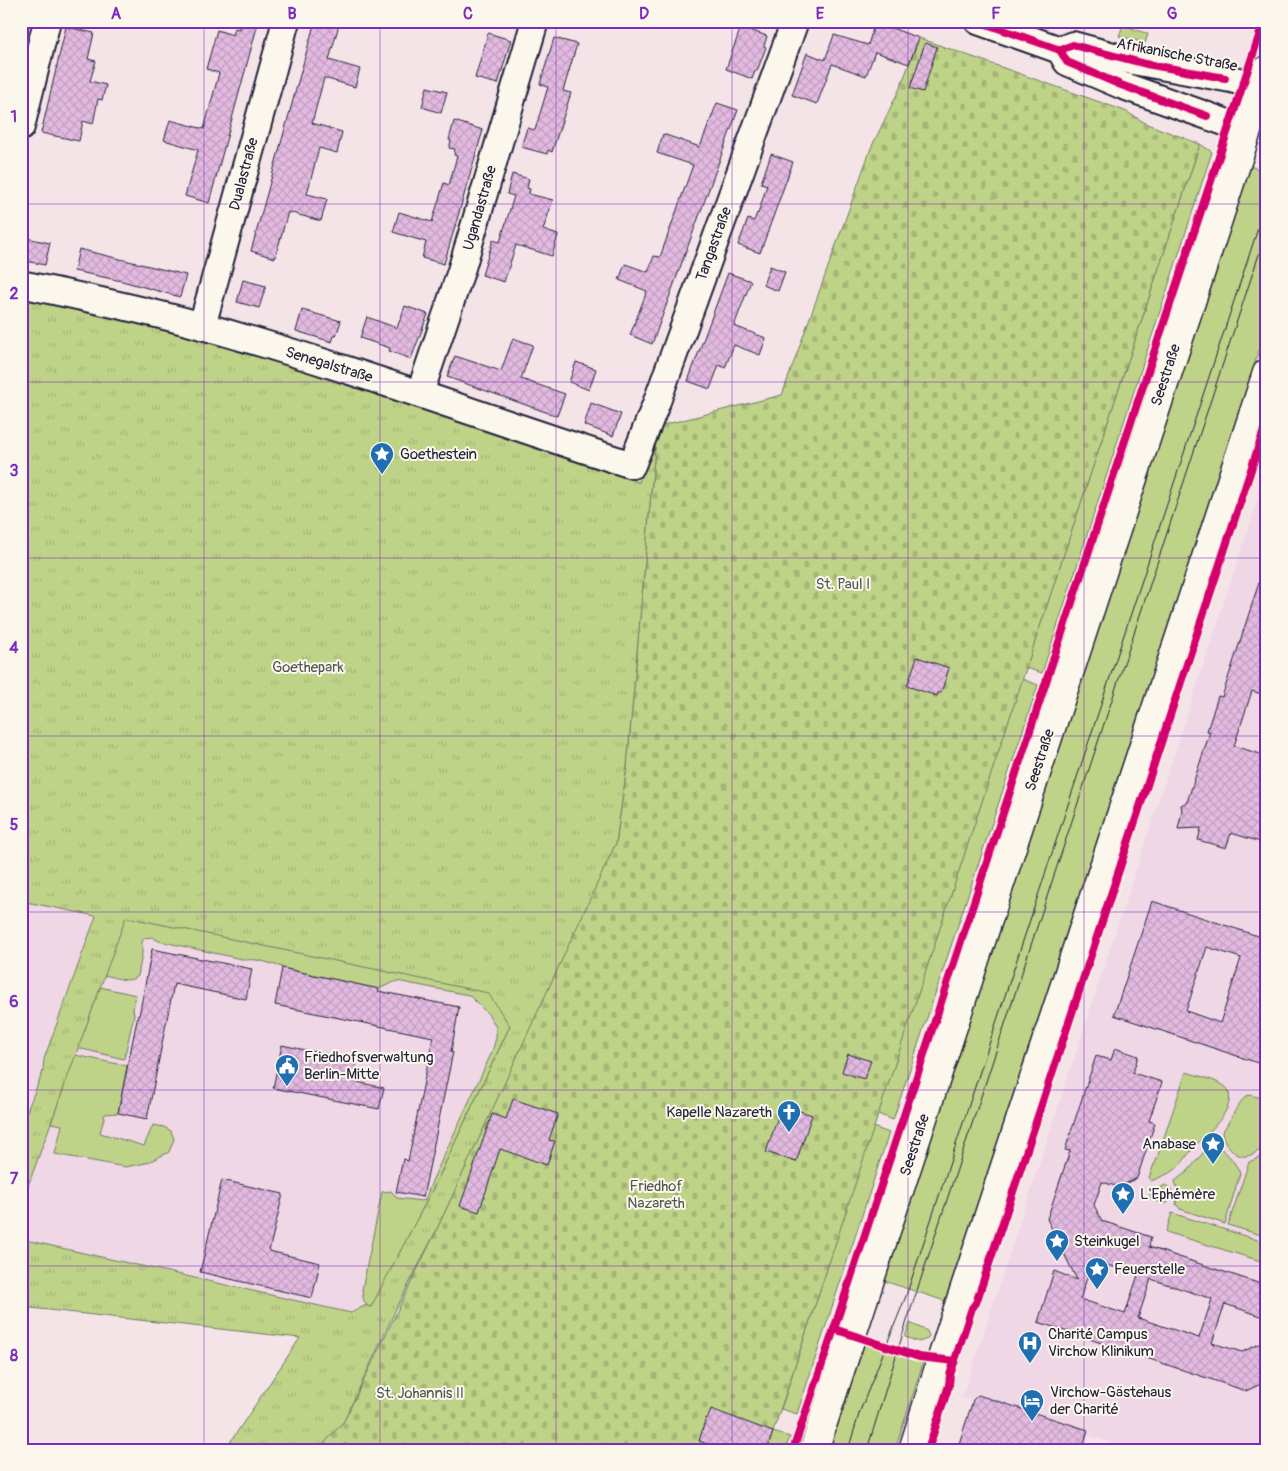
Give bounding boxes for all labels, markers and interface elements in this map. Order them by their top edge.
text: A [111,4,122,24]
text: B [287,4,297,24]
text: C [463,4,473,24]
text: D [639,4,649,24]
text: E [816,4,825,24]
text: F [991,4,1001,24]
text: G [1167,4,1178,24]
street label: Afrikanische Straße [1115,34,1240,76]
text: 1 [11,107,17,127]
street label: Dualastraße [225,135,263,213]
street label: Ugandastraße [459,163,501,253]
street label: Tangastraße [692,204,736,284]
text: 2 [10,284,19,304]
street label: Seestraße [1147,341,1185,408]
street label: Senegalstraße [283,343,376,387]
place icon: Goethestein [369,441,395,475]
place label: Goethestein [400,445,477,464]
text: 3 [10,461,19,481]
park label: St. Paul I [816,575,870,594]
text: 4 [9,638,19,658]
park label: Goethepark [272,658,345,677]
street label: Seestraße [1021,726,1059,793]
text: 5 [10,815,19,835]
text: 6 [9,992,19,1012]
place label: Friedhofsverwaltung Berlin-Mitte [304,1048,433,1084]
public building icon: Friedhofsverwaltung Berlin-Mitte [274,1053,300,1087]
church icon: Kapelle Nazareth [776,1099,802,1133]
place label: Kapelle Nazareth [666,1103,772,1122]
street label: Seestraße [896,1111,934,1178]
place icon: Anabase [1200,1131,1226,1165]
place label: Anabase [1142,1135,1197,1154]
text: 7 [10,1169,19,1189]
park label: Friedhof Nazareth [627,1177,685,1213]
place icon: L'Ephémère [1110,1181,1136,1215]
place label: L'Ephémère [1140,1185,1216,1204]
place icon: Steinkugel [1044,1228,1070,1262]
place label: Steinkugel [1074,1232,1140,1251]
place icon: Feuerstelle [1084,1256,1110,1290]
place label: Feuerstelle [1114,1260,1186,1279]
place label: Charité Campus Virchow Klinikum [1048,1325,1154,1361]
hospital icon: Charité Campus Virchow Klinikum [1017,1330,1043,1364]
text: 8 [10,1346,18,1366]
place label: Virchow-Gästehaus der Charité [1050,1383,1172,1419]
park label: St. Johannis II [376,1384,464,1403]
hotel icon: Virchow-Gästehaus der Charité [1019,1388,1045,1422]

